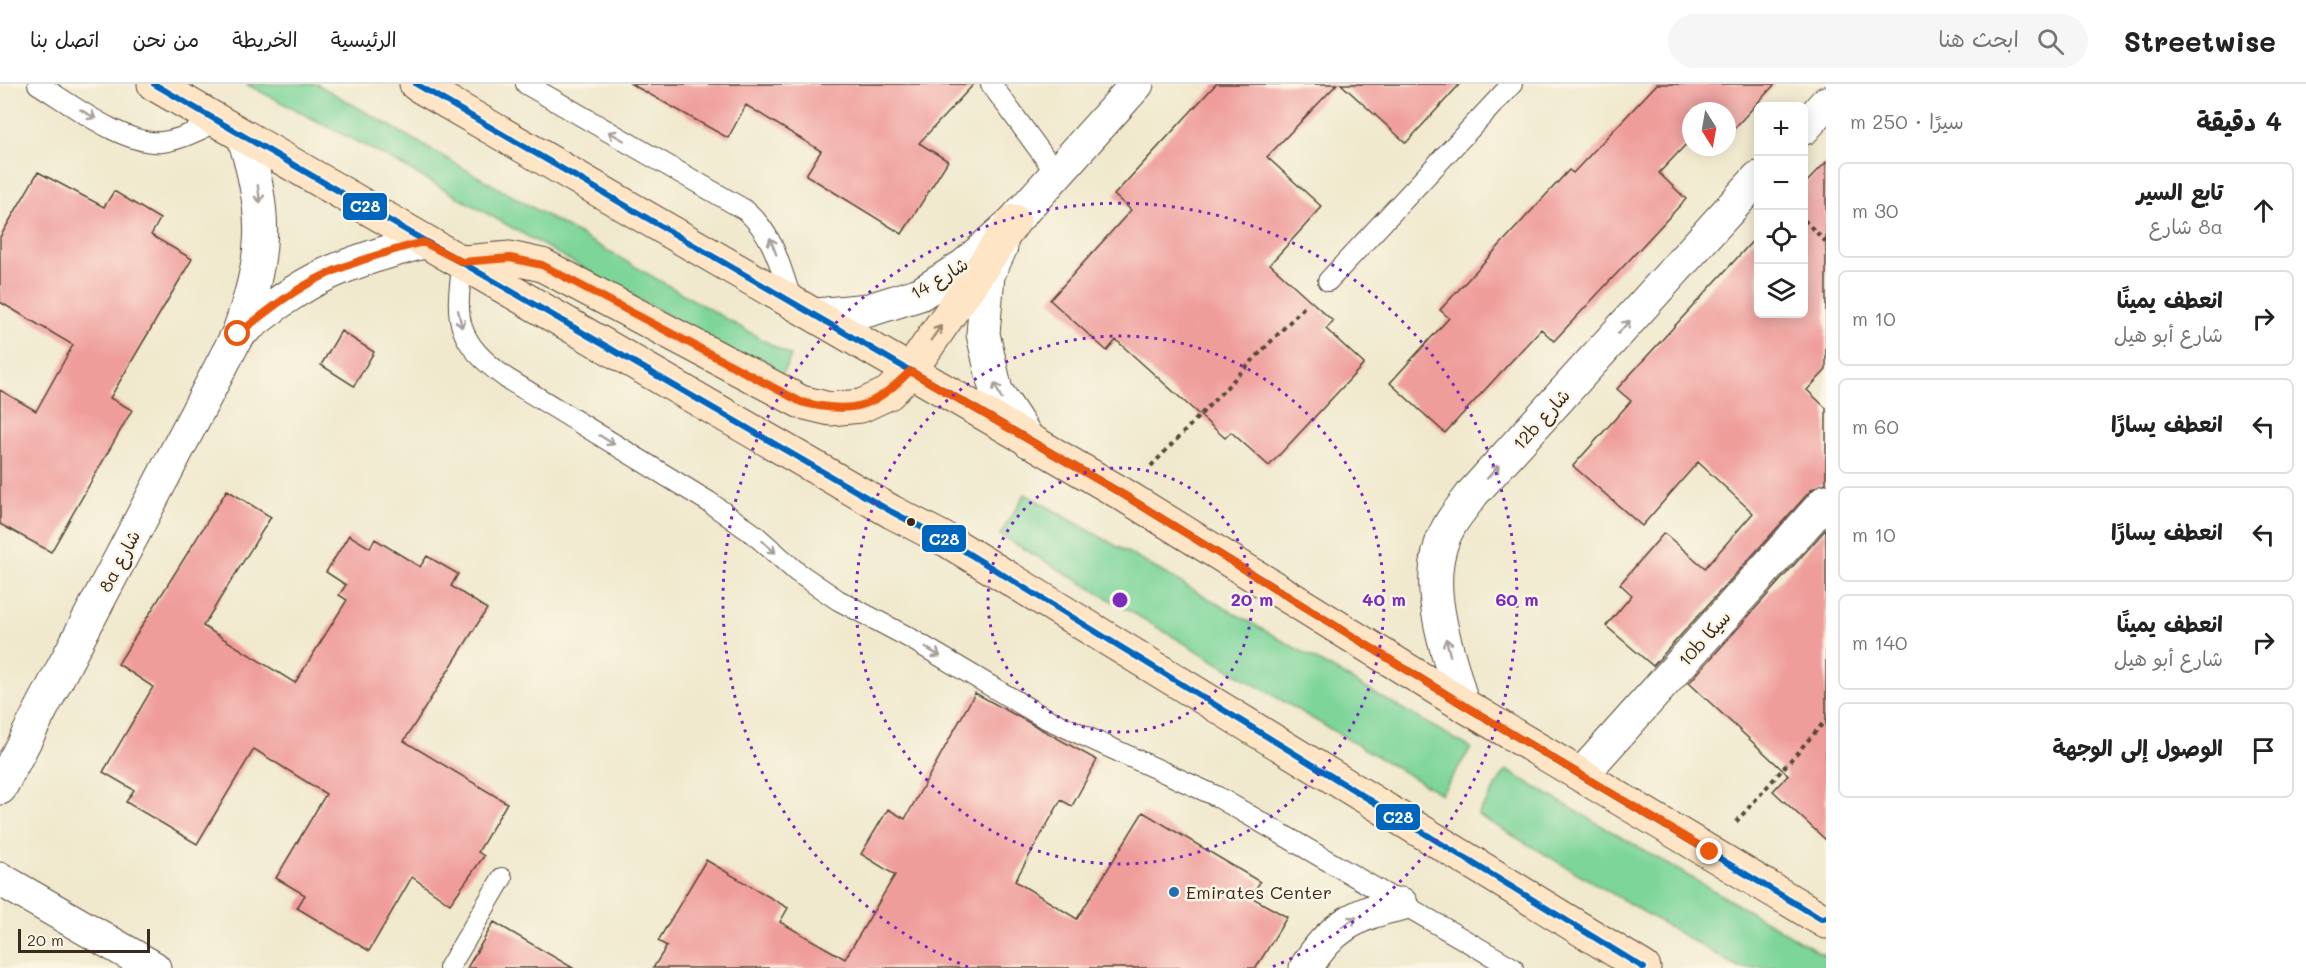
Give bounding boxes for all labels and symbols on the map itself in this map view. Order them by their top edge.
north arrow [1682,102,1736,156]
one-way arrow [79,108,96,120]
one-way arrow [608,130,625,142]
one-way arrow [253,184,264,204]
line badge: C28 [342,192,388,221]
text: C28 [350,195,380,216]
one-way arrow [767,237,778,256]
street label: شارع 14 [906,251,973,305]
one-way arrow [455,309,466,328]
route start [224,320,250,346]
one-way arrow [1617,320,1631,335]
one-way arrow [930,326,942,342]
one-way arrow [992,383,1004,401]
street label: 12b شارع [1507,383,1576,455]
one-way arrow [598,434,615,446]
one-way arrow [1486,464,1500,479]
unlabelled marker [905,516,917,528]
line badge: C28 [921,524,967,553]
street label: 8a شارع [93,526,146,597]
text: C28 [929,528,959,549]
one-way arrow [761,540,776,554]
text: 20 m [1231,587,1273,611]
text: 40 m [1362,587,1406,611]
text: 60 m [1495,587,1539,611]
centre of rings [1110,590,1130,610]
street label: 10b سيكا [1673,605,1735,671]
one-way arrow [1442,638,1454,657]
one-way arrow [924,646,941,658]
line badge: C28 [1375,803,1421,831]
text: C28 [1383,806,1413,827]
route end [1696,838,1722,864]
place label: Emirates Center [1186,880,1332,904]
marker: Emirates Center [1167,885,1181,899]
one-way arrow [1340,916,1357,928]
scale bar [18,926,150,954]

